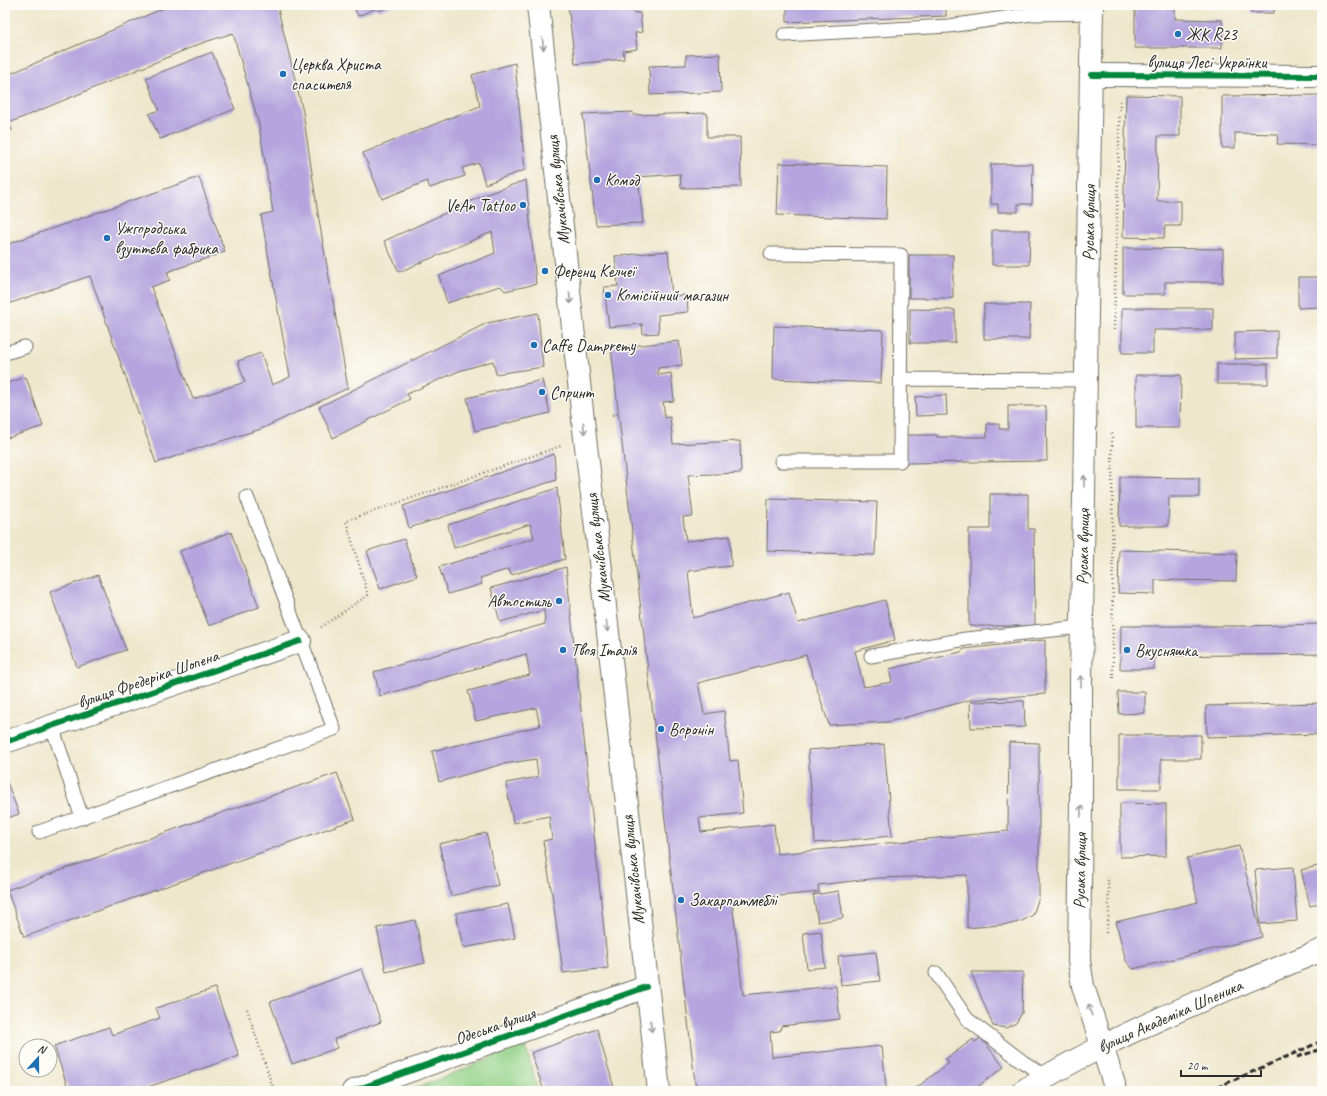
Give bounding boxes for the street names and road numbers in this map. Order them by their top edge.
street label: вулиця Лесі Українки [1147,52,1268,73]
street label: Мукачівська вулиця [542,133,574,246]
street label: Руська вулиця [1078,183,1100,261]
street label: Мукачівська вулиця [581,491,615,604]
street label: Руська вулиця [1072,507,1094,585]
street label: вулиця Фредеріка Шопена [75,645,223,713]
street label: Мукачівська вулиця [617,813,649,926]
street label: Руська вулиця [1069,831,1091,909]
street label: вулиця Академіка Шпеника [1094,974,1247,1057]
street label: Одеська вулиця [452,1002,539,1049]

